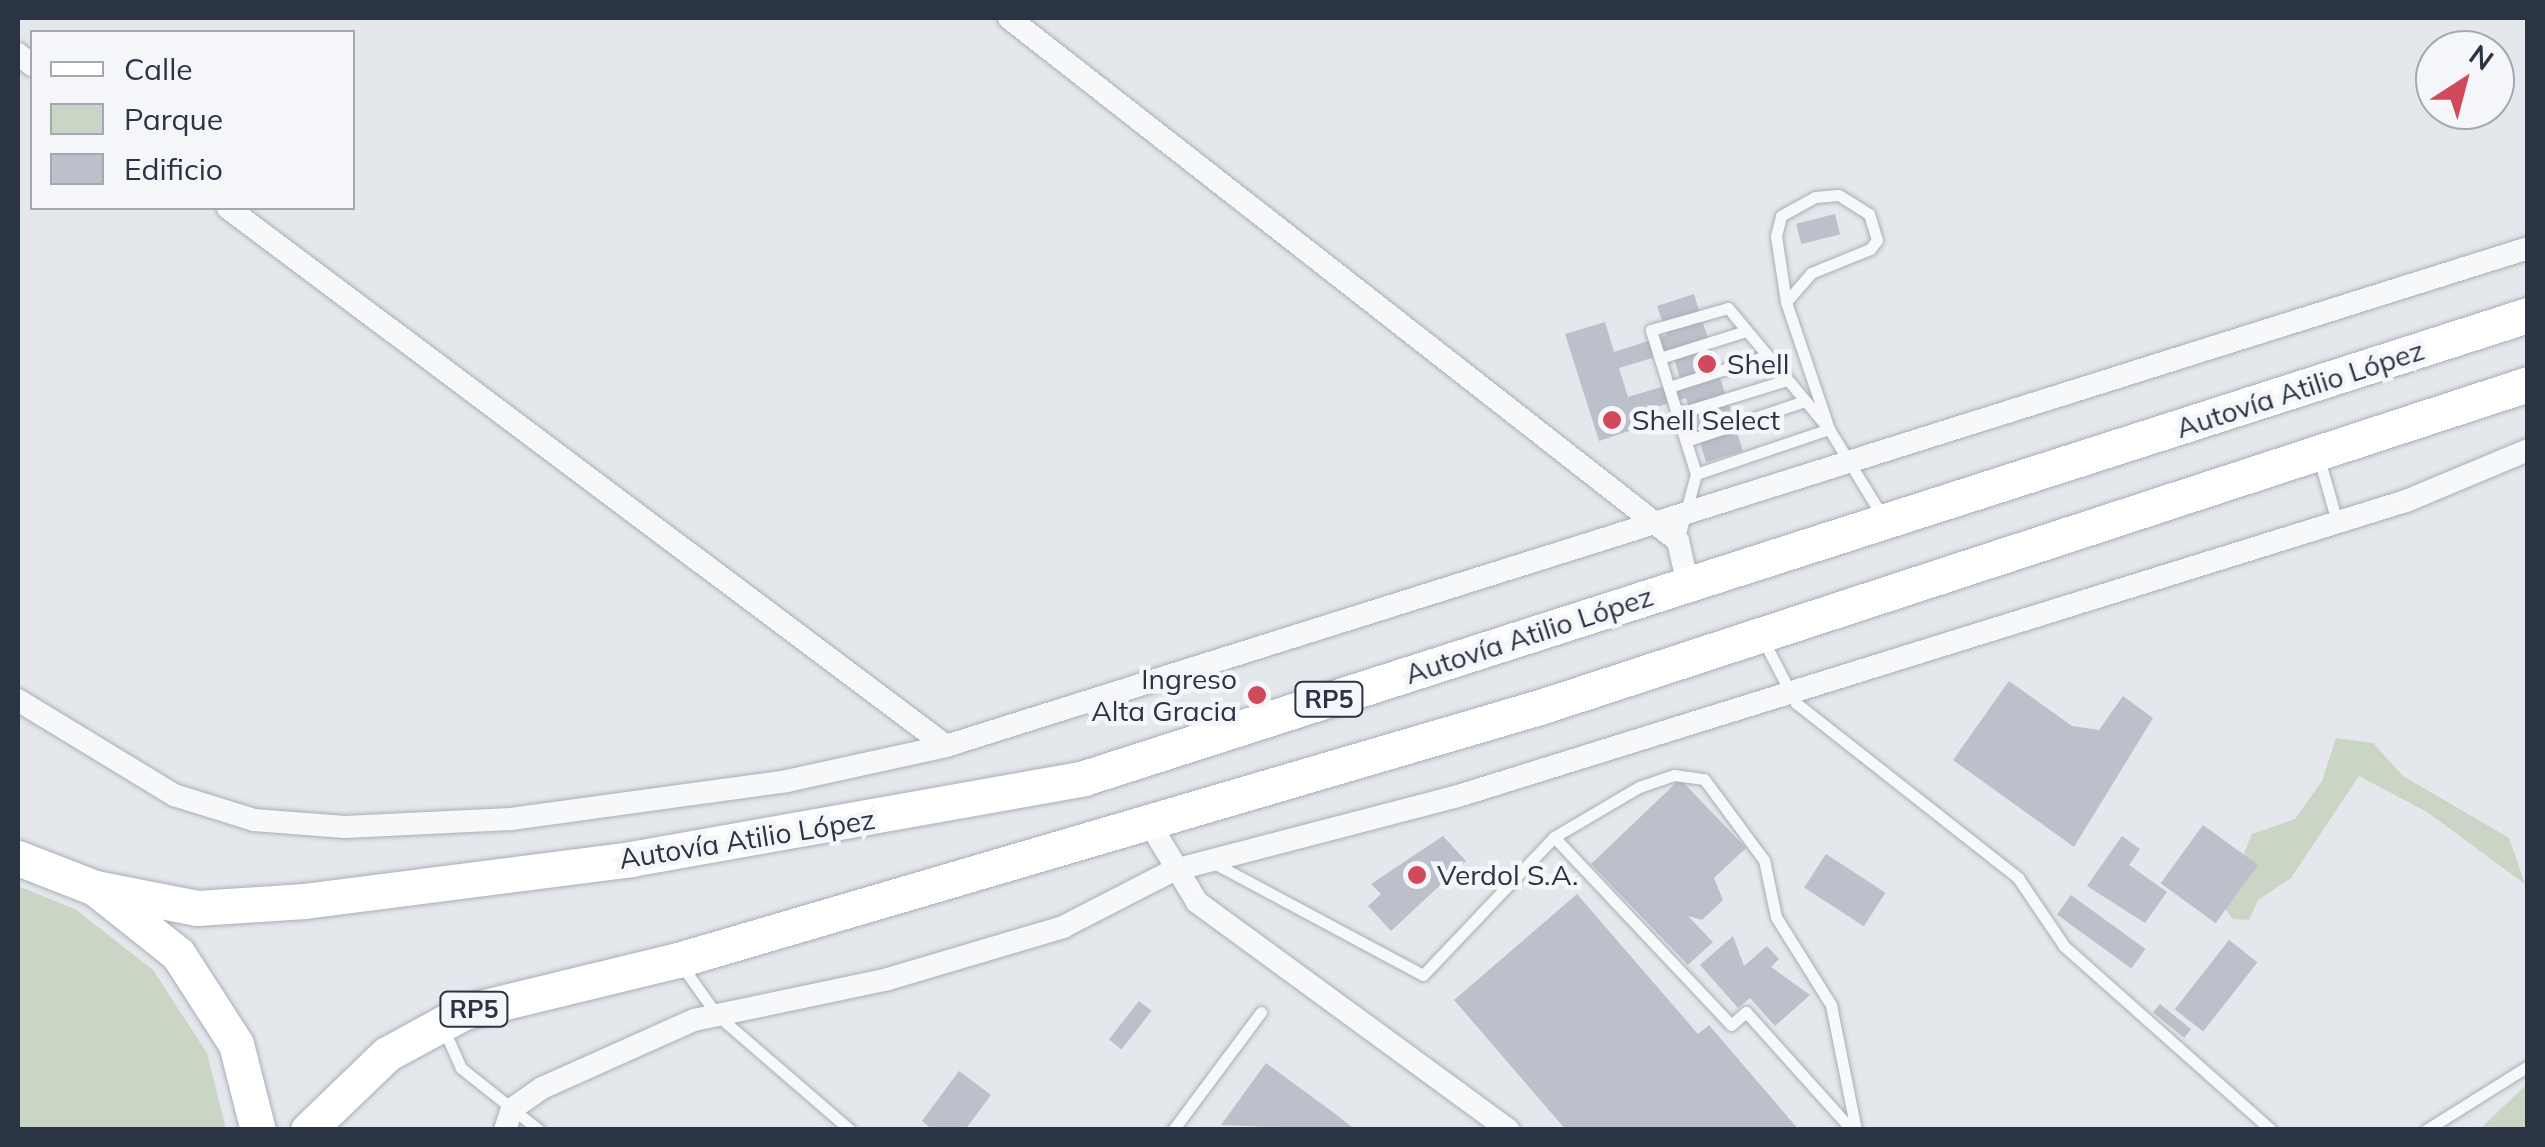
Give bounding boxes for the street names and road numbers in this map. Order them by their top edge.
street label: Autovía Atilio López [2172,333,2428,445]
street label: Autovía Atilio López [1401,579,1657,691]
road number: RP5 [1294,679,1364,719]
street label: Autovía Atilio López [617,802,877,876]
road number: RP5 [439,989,509,1029]

